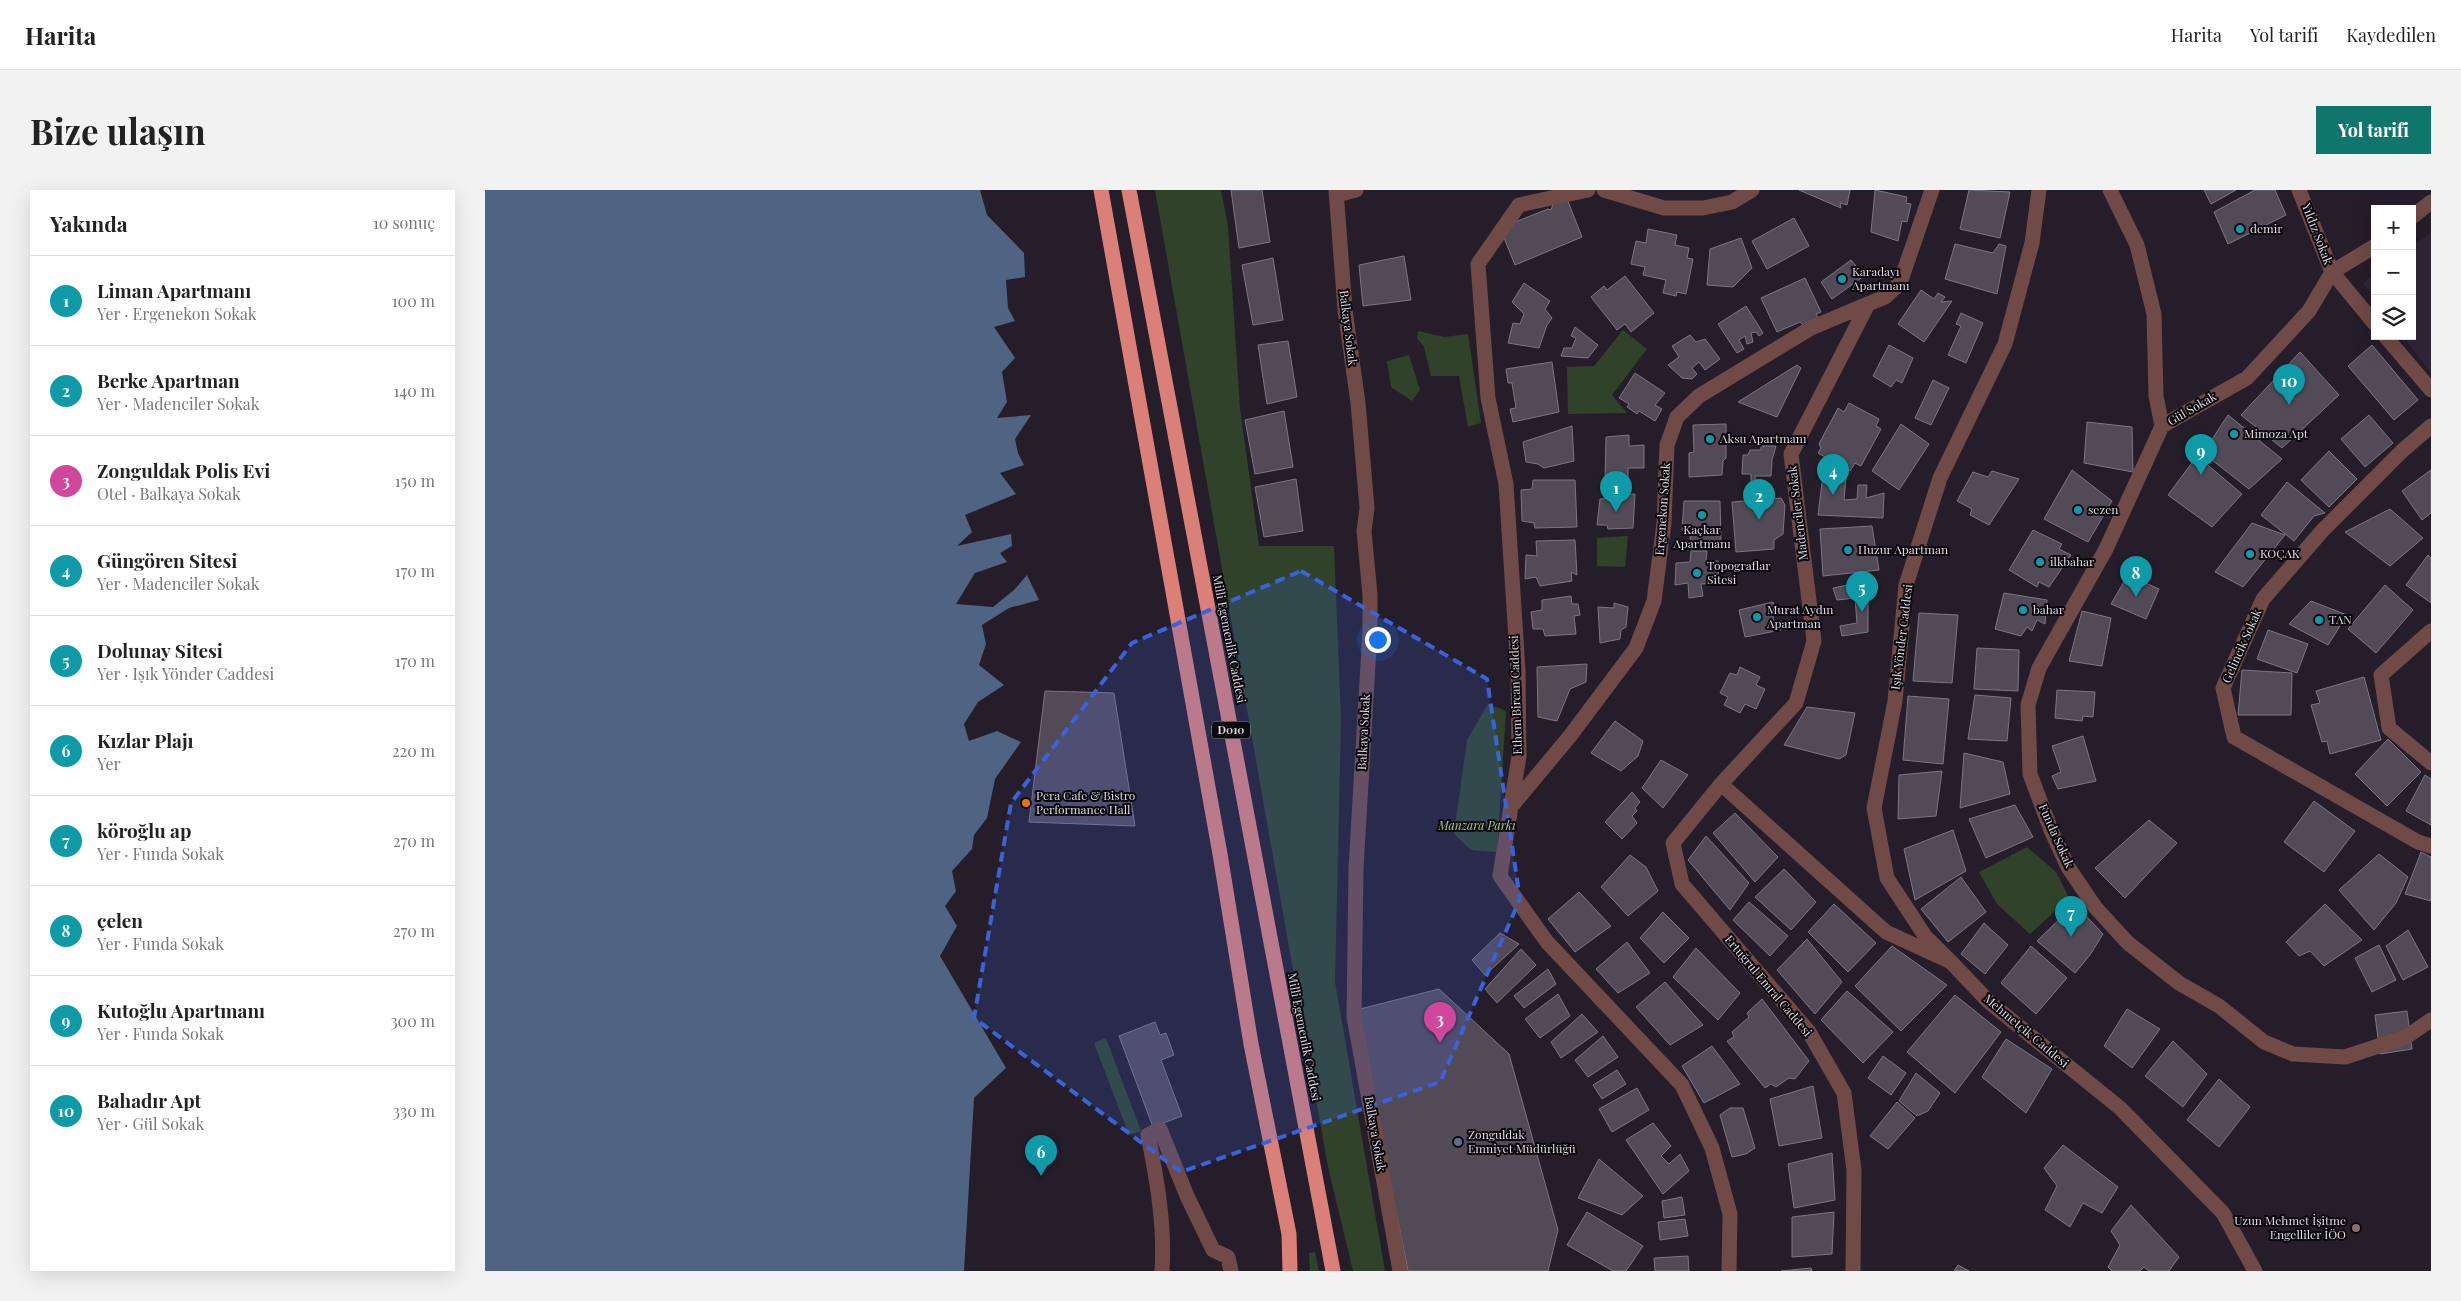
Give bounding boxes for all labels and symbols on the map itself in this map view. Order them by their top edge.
street label: Yıldız Sokak [2299,200,2337,267]
place label: demir [2250,220,2283,236]
marker: demir [2234,223,2246,235]
place label: Karadayı Apartmanı [1851,263,1910,293]
marker: Karadayı Apartmanı [1836,273,1848,285]
street label: Balkaya Sokak [1336,289,1362,367]
pin: 10 [2273,364,2305,405]
street label: Gül Sokak [2164,388,2219,429]
place label: Mimoza Apt [2244,425,2309,441]
marker: Mimoza Apt [2228,428,2240,440]
place label: Aksu Apartmanı [1719,430,1807,446]
marker: Aksu Apartmanı [1704,433,1716,445]
pin: 9 [2185,434,2217,475]
pin: 4 [1817,454,1849,495]
street label: Ergenekon Sokak [1651,462,1673,556]
street label: Madenciler Sokak [1783,464,1811,561]
pin: 1 [1600,471,1632,512]
pin: 2 [1743,479,1775,520]
place label: sezen [2088,501,2118,517]
marker: sezen [2072,504,2084,516]
marker: Kaçkar Apartmanı [1696,509,1708,521]
place label: Kaçkar Apartmanı [1672,521,1731,551]
place label: Huzur Apartman [1858,541,1948,557]
marker: Huzur Apartman [1842,544,1854,556]
place label: KOÇAK [2260,545,2300,561]
marker: KOÇAK [2244,548,2256,560]
place label: ilkbahar [2050,553,2095,569]
marker: ilkbahar [2034,556,2046,568]
pin: 8 [2120,556,2152,597]
place label: Topograflar Sitesi [1707,557,1771,587]
marker: Topograflar Sitesi [1691,567,1703,579]
pin: 5 [1846,571,1878,612]
street label: Milli Egemenlik Caddesi [1210,573,1250,705]
street label: Işık Yönder Caddesi [1887,583,1915,691]
place label: Murat Aydın Apartman [1766,601,1833,631]
place label: bahar [2033,601,2065,617]
marker: bahar [2017,604,2029,616]
street label: Gelincik Sokak [2218,606,2265,685]
marker: Murat Aydın Apartman [1751,611,1763,623]
place label: TAN [2329,611,2352,627]
marker: TAN [2313,614,2325,626]
your location [1365,627,1391,653]
street label: Ethem Bircan Caddesi [1505,635,1525,755]
street label: Balkaya Sokak [1353,693,1373,770]
road number: D010 [1212,722,1250,738]
place label: Pera Cafe & Bistro Performance Hall [1036,787,1136,817]
marker: Pera Cafe & Bistro Performance Hall [1020,797,1032,809]
street label: Funda Sokak [2036,801,2078,871]
park label: Manzara Parkı [1437,817,1516,833]
pin: 7 [2055,896,2087,937]
street label: Ertuğrul Emral Caddesi [1722,931,1816,1040]
street label: Milli Egemenlik Caddesi [1285,971,1325,1103]
street label: Mehmetçik Caddesi [1981,990,2073,1071]
pin: 3 [1424,1002,1456,1043]
street label: Balkaya Sokak [1362,1095,1391,1173]
place label: Zonguldak Emniyet Müdürlüğü [1468,1126,1576,1156]
pin: 6 [1025,1135,1057,1176]
marker: Zonguldak Emniyet Müdürlüğü [1452,1136,1464,1148]
place label: Uzun Mehmet İşitme Engelliler İÖO [2234,1212,2346,1242]
marker: Uzun Mehmet İşitme Engelliler İÖO [2350,1222,2362,1234]

